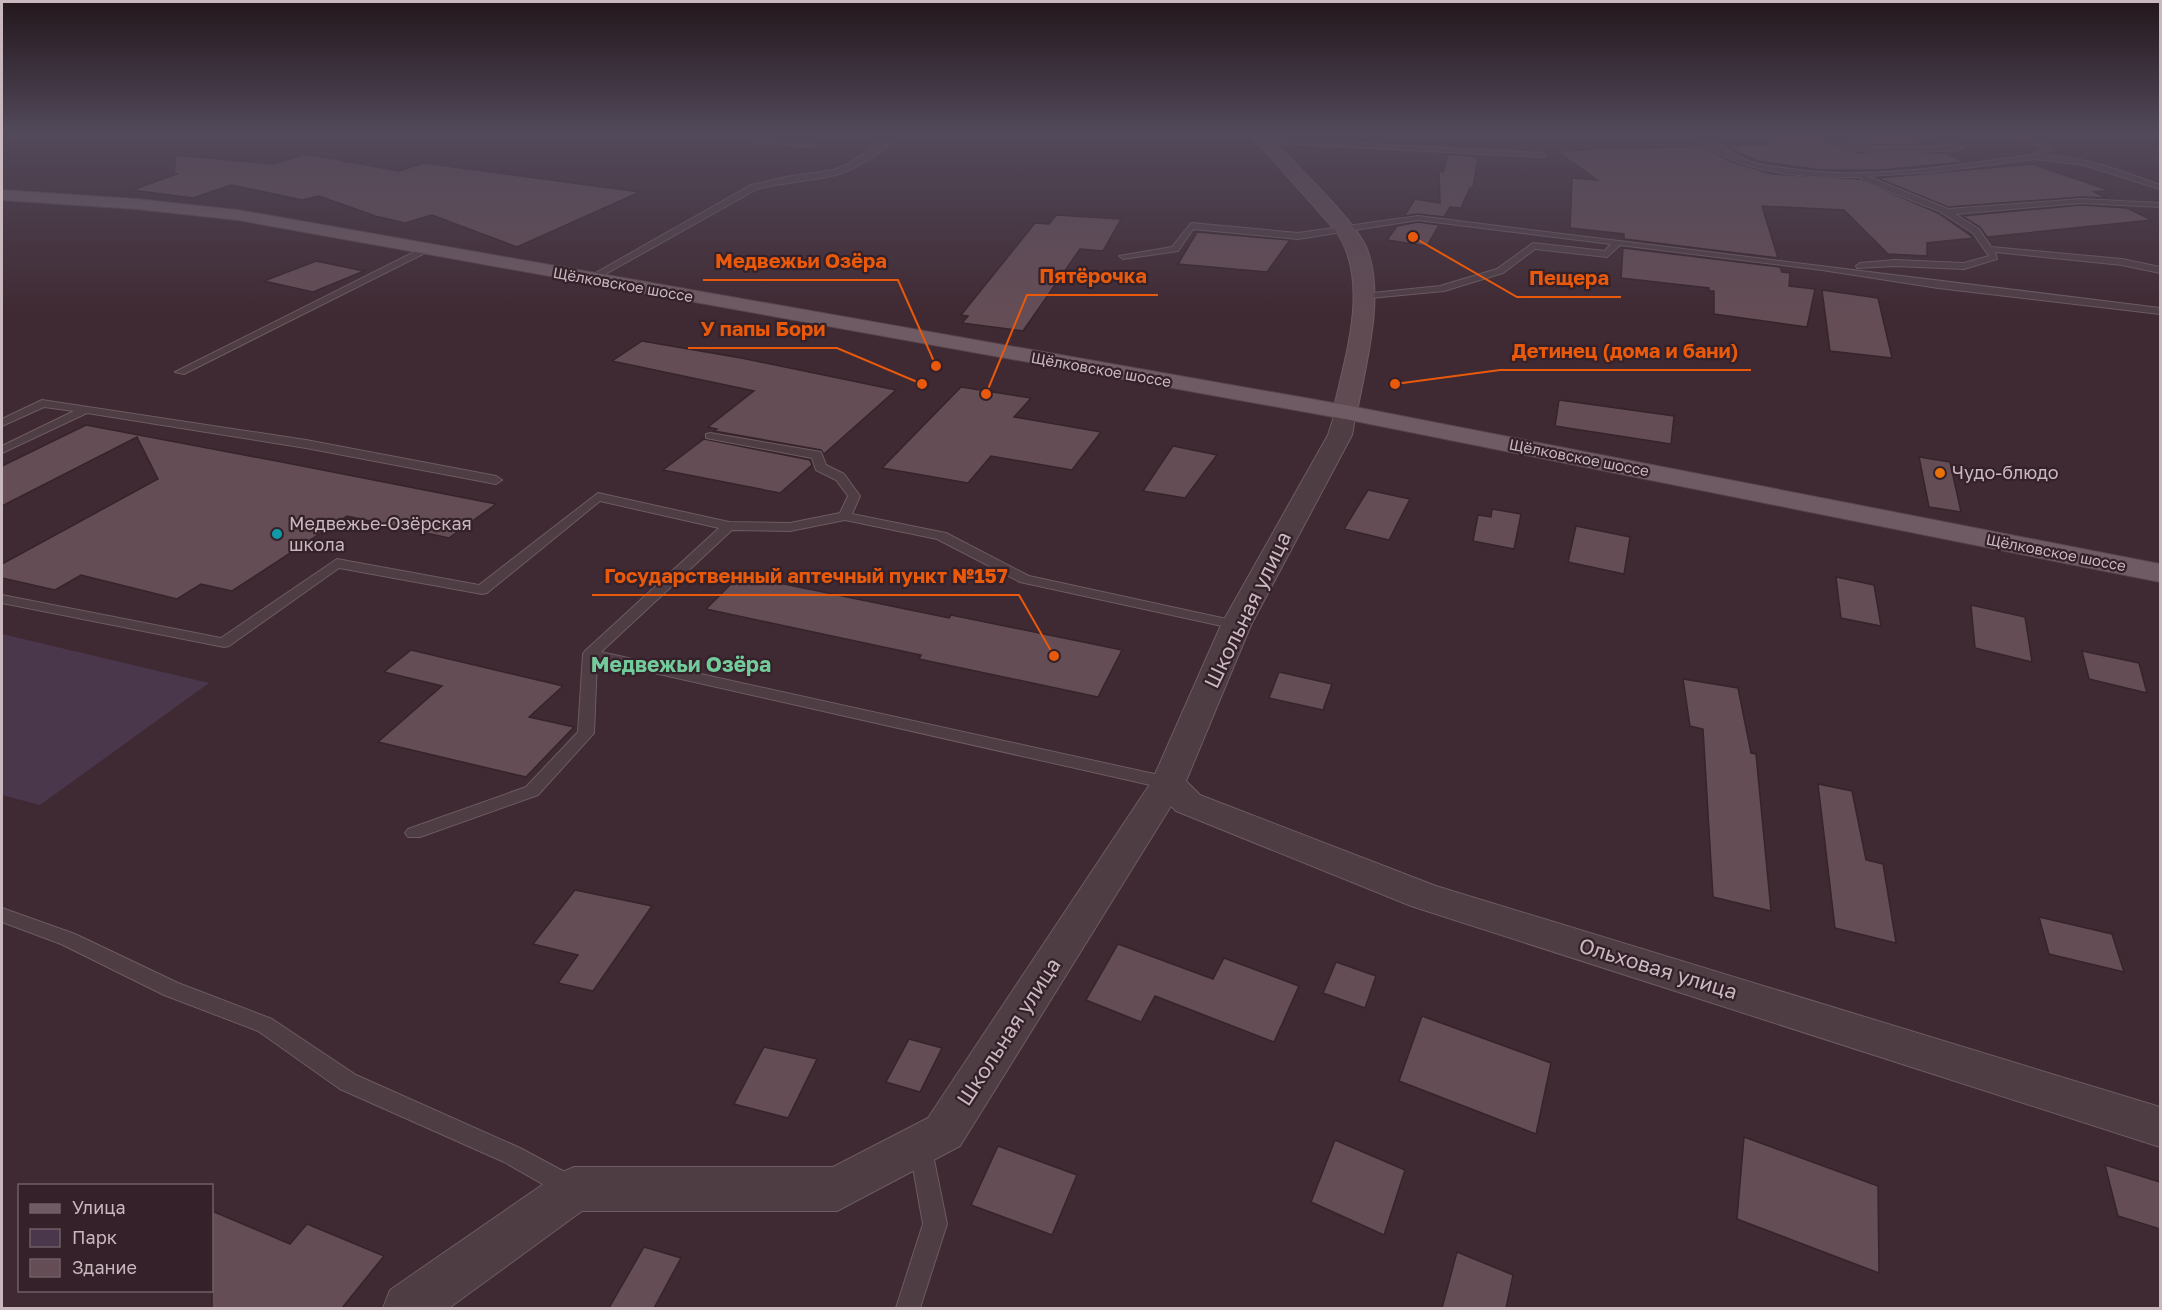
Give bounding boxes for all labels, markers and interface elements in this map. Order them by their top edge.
callout: Медвежьи Озёра [703,242,898,280]
text: Медвежьи Озёра [715,248,887,272]
callout: Пятёрочка [1027,257,1158,295]
callout: Пещера [1517,259,1621,297]
street label: Щёлковское шоссе [552,263,695,305]
text: Пятёрочка [1039,263,1147,287]
text: Пещера [1529,265,1609,289]
callout: У папы Бори [688,310,837,348]
text: У папы Бори [700,316,826,340]
callout: Детинец (дома и бани) [1500,332,1751,370]
text: Детинец (дома и бани) [1512,338,1738,362]
street label: Щёлковское шоссе [1030,348,1173,390]
street label: Щёлковское шоссе [1508,435,1651,479]
place label: Чудо-блюдо [1952,461,2059,483]
marker: Чудо-блюдо [1933,466,1947,480]
place label: Медвежье-Озёрская школа [289,512,472,555]
marker: Медвежье-Озёрская школа [270,527,284,541]
street label: Школьная улица [1198,527,1296,692]
street label: Щёлковское шоссе [1985,530,2128,574]
callout: Государственный аптечный пункт №157 [592,557,1019,595]
text: Государственный аптечный пункт №157 [604,563,1008,587]
district label: Медвежьи Озёра [591,651,771,677]
street label: Ольховая улица [1576,932,1741,1004]
street label: Школьная улица [951,953,1066,1110]
legend [18,1184,213,1292]
text: Улица [72,1196,126,1218]
text: Парк [72,1226,117,1248]
text: Здание [72,1256,137,1278]

